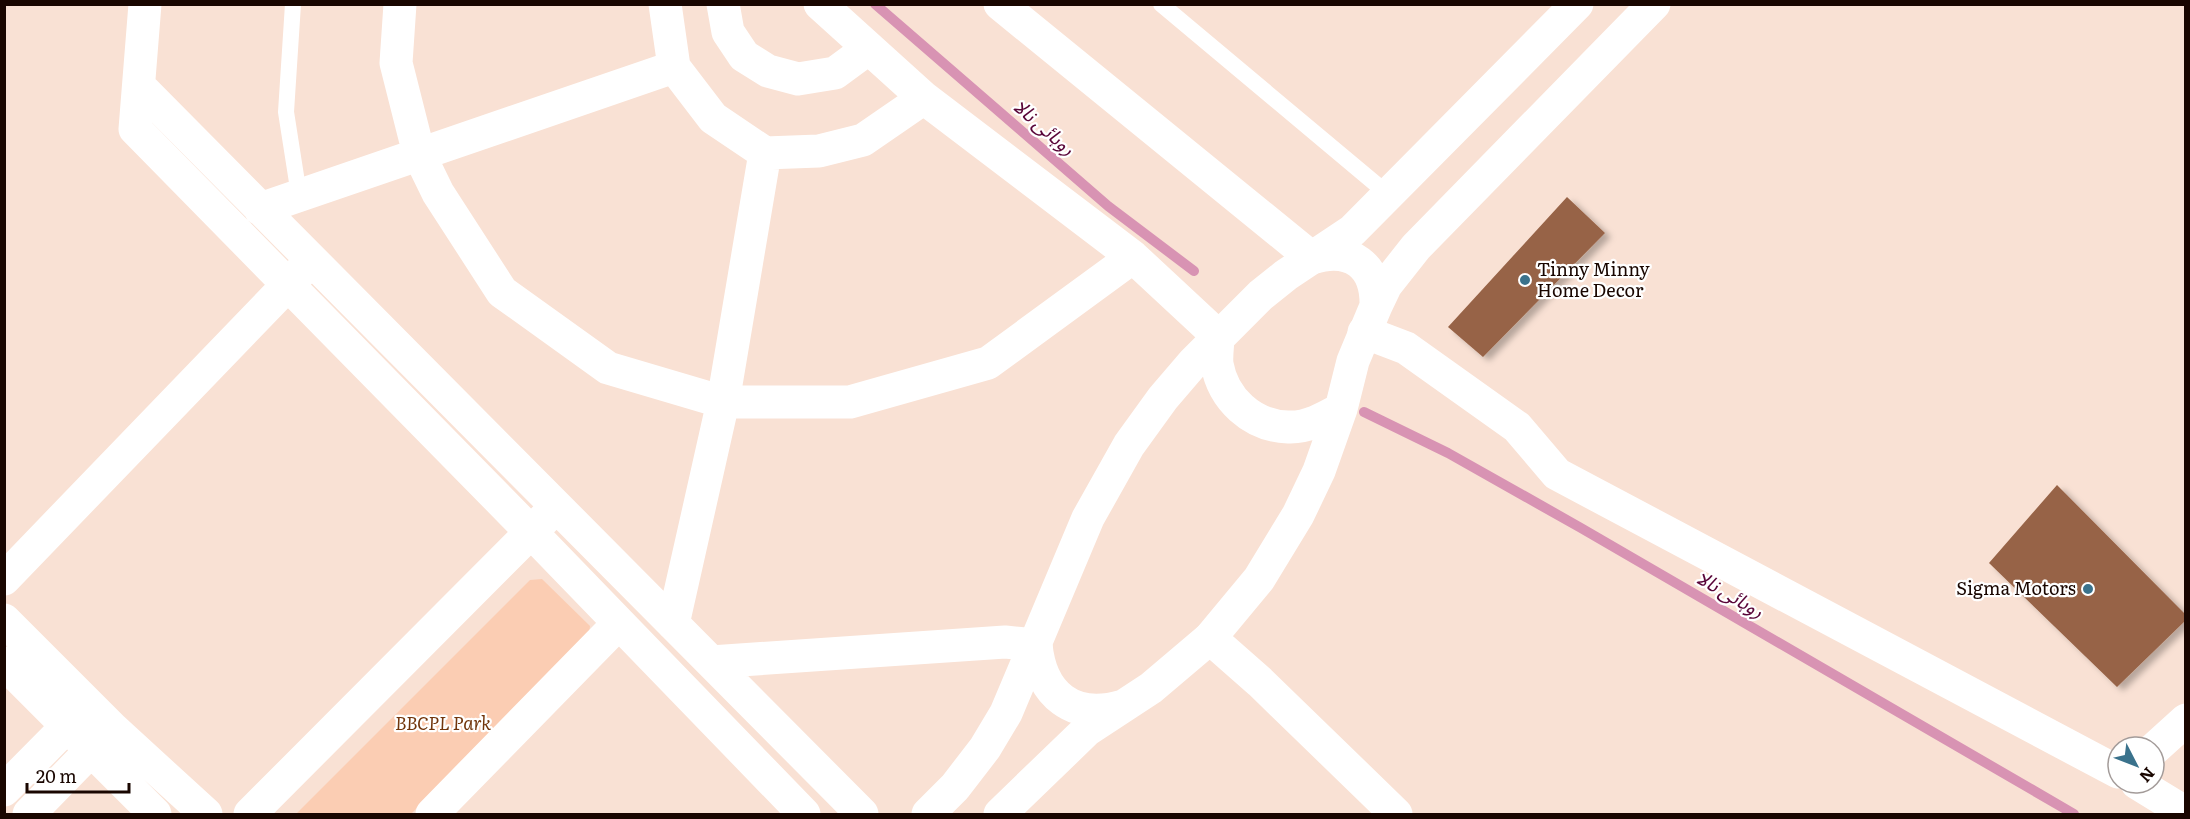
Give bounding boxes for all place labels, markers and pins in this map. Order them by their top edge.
place label: Tinny Minny Home Decor [1537,255,1650,303]
marker: Tinny Minny Home Decor [1518,273,1532,287]
place label: Sigma Motors [1956,574,2076,601]
marker: Sigma Motors [2081,582,2095,596]

